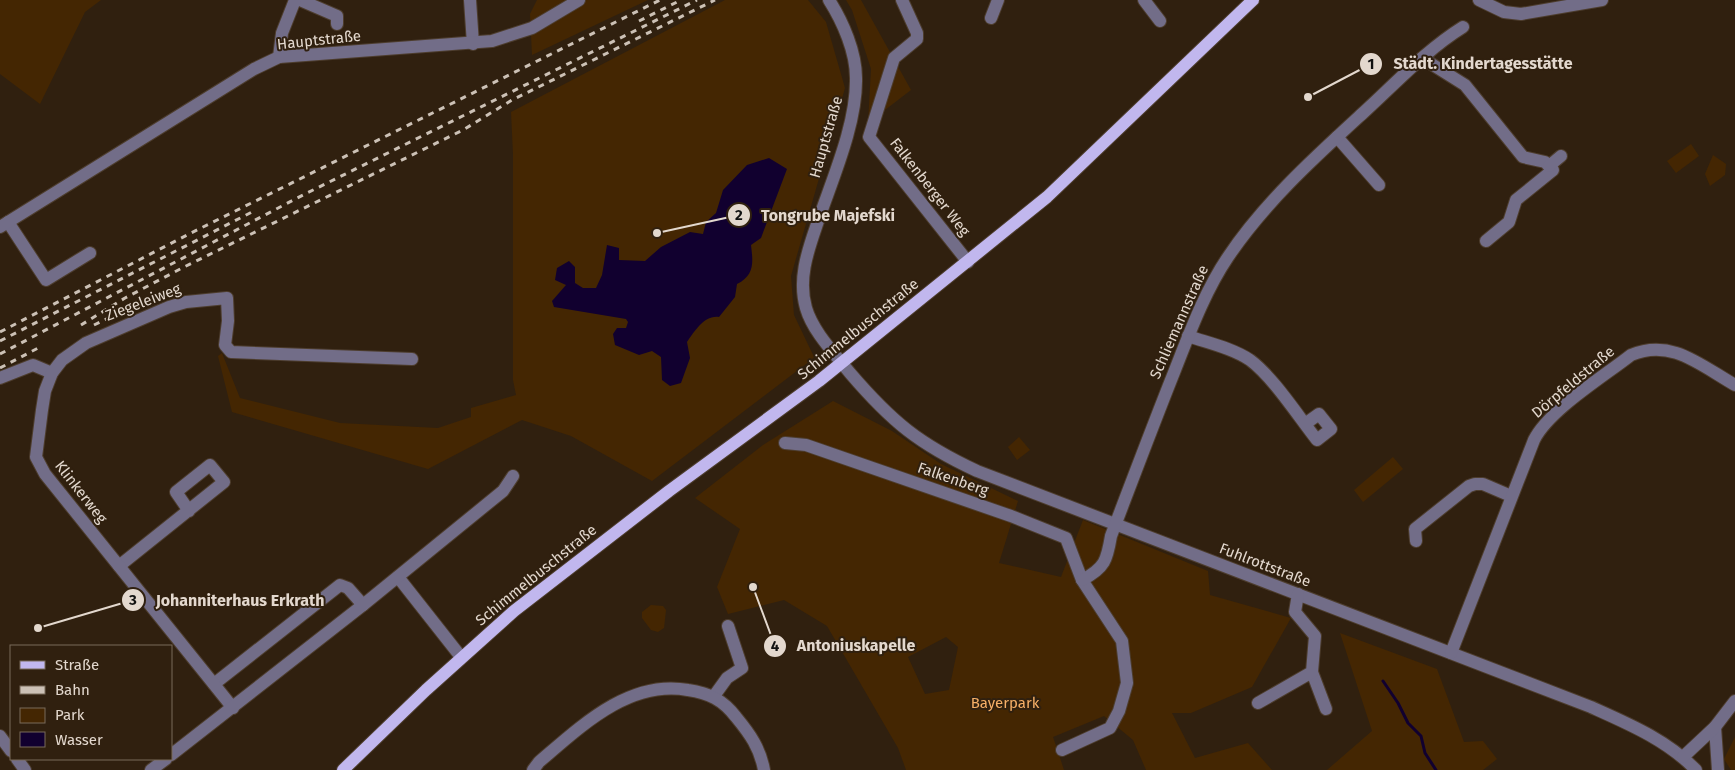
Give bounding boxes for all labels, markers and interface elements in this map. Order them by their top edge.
street label: Hauptstraße [276,27,362,53]
callout: Städt. Kindertagesstätte [1359,48,1583,79]
text: Städt. Kindertagesstätte [1393,54,1573,73]
text: 1 [1368,55,1374,73]
street label: Hauptstraße [806,94,846,180]
street label: Falkenberger Weg [886,134,974,240]
callout: Tongrube Majefski [726,200,905,231]
text: 2 [735,206,743,224]
text: Tongrube Majefski [761,206,895,225]
street label: Schliemannstraße [1146,262,1212,382]
street label: Schimmelbuschstraße [794,275,922,383]
street label: Ziegeleiweg [103,279,183,325]
street label: Dörpfeldstraße [1528,342,1618,422]
street label: Klinkerweg [51,457,111,527]
street label: Falkenberg [915,458,991,500]
street label: Schimmelbuschstraße [472,521,600,629]
street label: Fuhlrottstraße [1217,539,1313,591]
callout: Johanniterhaus Erkrath [121,584,334,615]
text: 3 [128,591,137,609]
text: Johanniterhaus Erkrath [155,591,324,610]
callout: Antoniuskapelle [762,630,926,661]
text: Antoniuskapelle [796,636,915,655]
text: 4 [771,637,780,655]
legend [10,645,172,760]
text: Straße [55,656,99,674]
text: Bahn [55,681,90,699]
park label: Bayerpark [971,694,1040,712]
text: Park [55,706,85,724]
text: Wasser [55,731,103,749]

